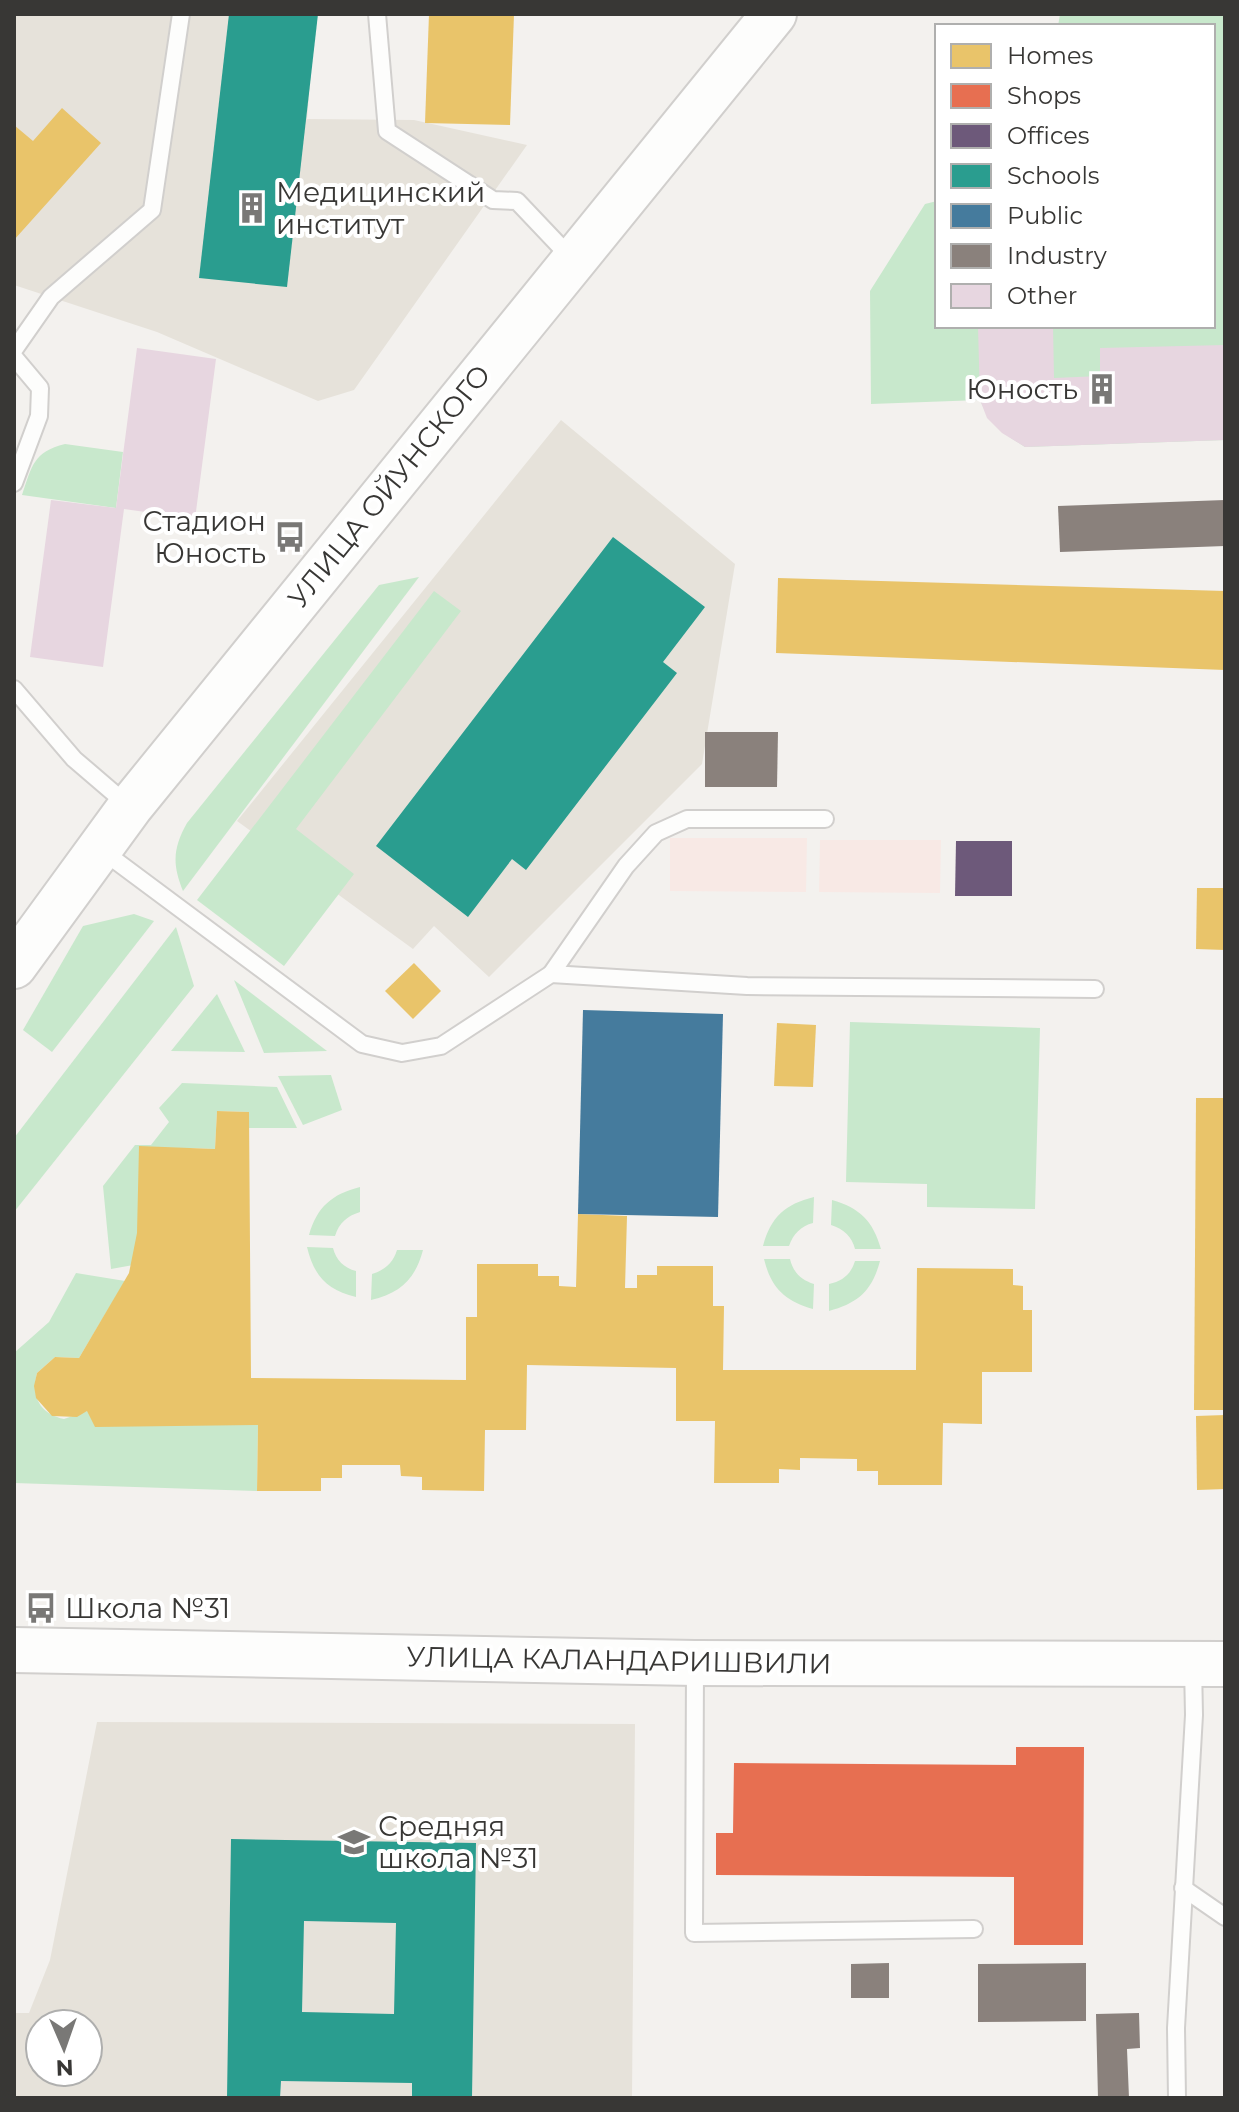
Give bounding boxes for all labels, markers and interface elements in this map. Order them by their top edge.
legend [935,24,1215,328]
text: Homes [1007,41,1093,70]
text: Shops [1007,81,1081,110]
text: Offices [1007,121,1089,150]
text: Schools [1007,161,1100,190]
place label: Медицинский институт [276,175,485,241]
building icon: Медицинский институт [235,191,269,225]
text: Public [1007,201,1083,230]
text: Industry [1007,241,1107,270]
text: Other [1007,281,1077,310]
street label: УЛИЦА ОЙУНСКОГО [281,358,497,614]
place label: Юность [966,372,1078,406]
building icon: Юность [1085,372,1119,406]
place label: Стадион Юность [143,504,266,570]
bus stop icon: Стадион Юность [273,520,307,554]
bus stop icon: Школа №31 [24,1591,58,1625]
place label: Школа №31 [65,1591,230,1625]
street label: УЛИЦА КАЛАНДАРИШВИЛИ [406,1639,832,1681]
place label: Средняя школа №31 [378,1809,538,1875]
school or university icon: Средняя школа №31 [337,1825,371,1859]
north arrow [24,2008,104,2088]
text: N [55,2054,74,2081]

